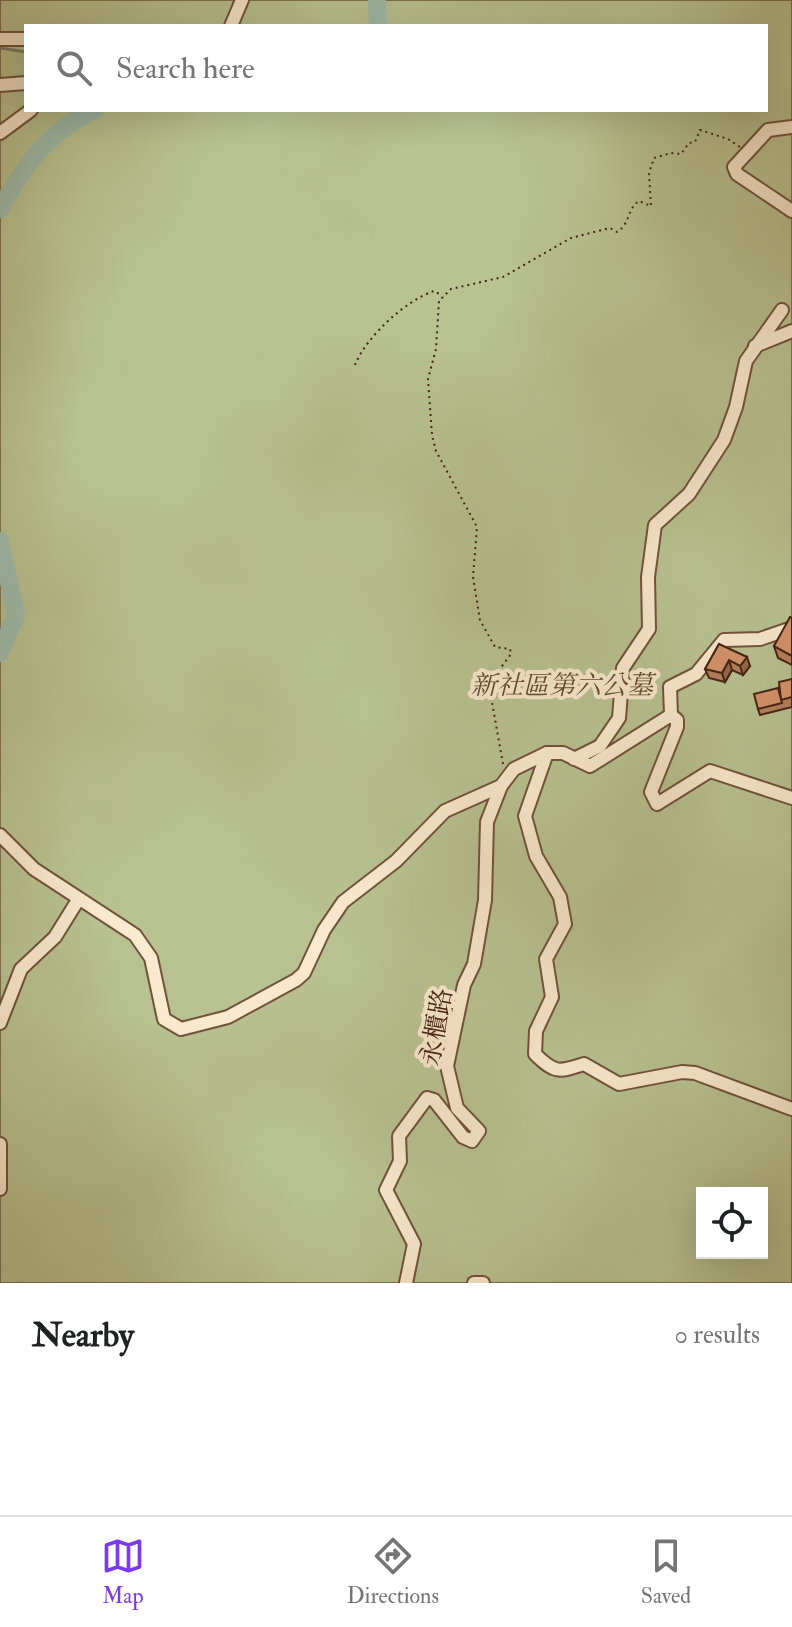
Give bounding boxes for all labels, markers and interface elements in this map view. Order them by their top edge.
search box [24,24,768,112]
icon: search [52,46,96,90]
text: Search here [116,50,255,87]
park label: 新社區第六公墓 [471,670,657,702]
street label: 永櫃路 [414,986,460,1068]
map controls [696,1187,768,1259]
button: locate [696,1187,768,1259]
text: Nearby [32,1314,134,1357]
text: 0 results [675,1319,760,1351]
tab: Map [101,1534,145,1610]
tab: Directions [347,1534,439,1610]
tab: Saved [641,1534,691,1610]

